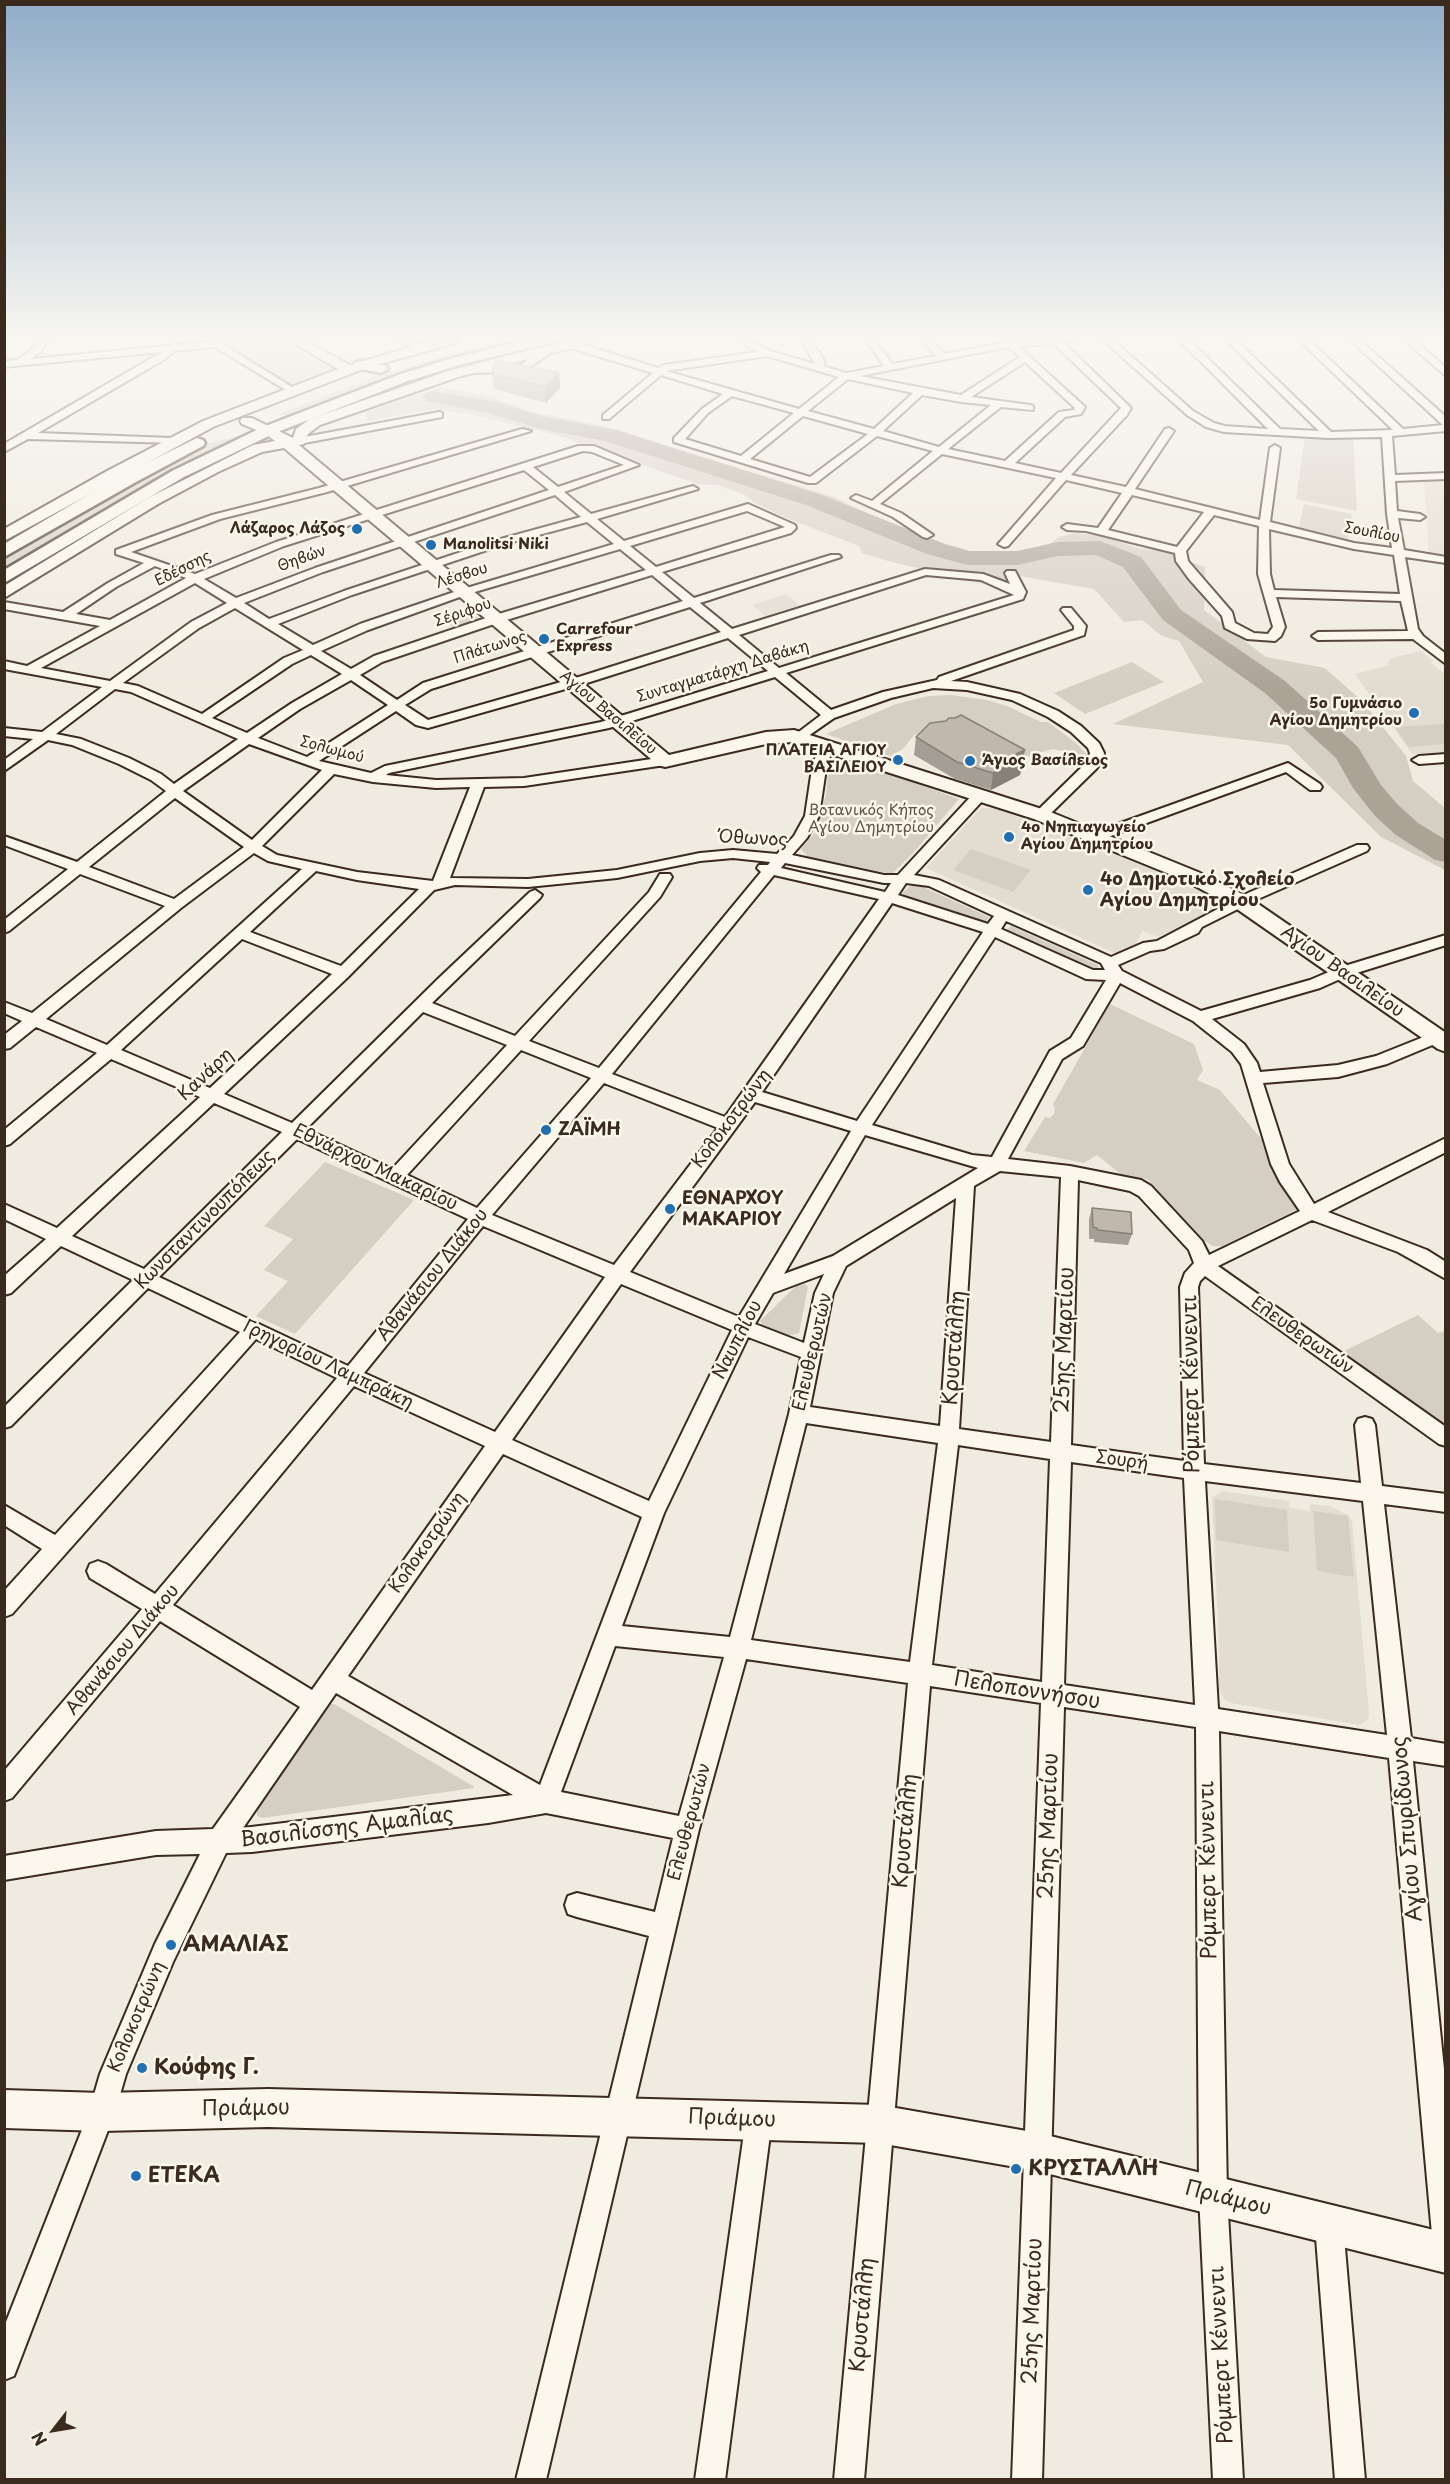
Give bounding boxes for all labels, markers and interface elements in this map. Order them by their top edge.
street label: Σουλίου [1343,519,1401,547]
place label: Λάζαρος Λάζος [230,520,345,538]
marker: Λάζαρος Λάζος [350,522,364,536]
place label: Manolitsi Niki [443,536,549,554]
marker: Manolitsi Niki [424,538,438,552]
street label: Θηβών [275,542,329,576]
street label: Εδέσσης [152,547,214,591]
street label: Λέσβου [434,559,490,593]
street label: Σέριφου [432,595,494,631]
place label: Carrefour Express [556,621,633,656]
street label: Πλάτωνος [451,628,529,668]
marker: Carrefour Express [537,632,551,646]
street label: Συνταγματάρχη Δαβάκη [635,637,811,707]
street label: Αγίου Βασιλείου [556,667,660,759]
place label: 5ο Γυμνάσιο Αγίου Δημητρίου [1270,695,1402,730]
marker: 5ο Γυμνάσιο Αγίου Δημητρίου [1407,706,1421,720]
street label: Σολωμού [298,733,366,767]
place label: ΠΛΑΤΕΙΑ ΑΓΙΟΥ ΒΑΣΙΛΕΙΟΥ [766,742,886,777]
place label: Άγιος Βασίλειος [982,752,1108,770]
marker: ΠΛΑΤΕΙΑ ΑΓΙΟΥ ΒΑΣΙΛΕΙΟΥ [891,753,905,767]
marker: Άγιος Βασίλειος [963,754,977,768]
park label: Βοτανικός Κήπος Αγίου Δημητρίου [808,802,934,837]
place label: 4ο Νηπιαγωγείο Αγίου Δημητρίου [1021,819,1153,854]
street label: Όθωνος [718,826,788,852]
marker: 4ο Νηπιαγωγείο Αγίου Δημητρίου [1002,830,1016,844]
place label: 4ο Δημοτικό Σχολείο Αγίου Δημητρίου [1100,869,1294,912]
marker: 4ο Δημοτικό Σχολείο Αγίου Δημητρίου [1081,883,1095,897]
street label: Αγίου Βασιλείου [1276,922,1408,1022]
street label: Κανάρη [174,1044,238,1106]
street label: Κολοκοτρώνη [688,1065,776,1173]
place label: ΖΑΪ́ΜΗ [558,1119,621,1141]
street label: Εθνάρχου Μακαρίου [289,1120,461,1216]
marker: ΖΑΪ́ΜΗ [539,1123,553,1137]
street label: Κωνσταντινουπόλεως [131,1146,279,1294]
place label: ΕΘΝΑΡΧΟΥ ΜΑΚΑΡΙΟΥ [682,1188,783,1230]
marker: ΕΘΝΑΡΧΟΥ ΜΑΚΑΡΙΟΥ [663,1202,677,1216]
street label: Αθανάσιου Διάκου [373,1204,493,1346]
street label: 25ης Μαρτίου [1050,1266,1080,1414]
street label: Κρυστάλλη [938,1290,972,1406]
street label: Ελευθερωτών [789,1291,837,1413]
street label: Ελευθερωτών [1246,1292,1358,1380]
street label: Ρόμπερτ Κέννεντι [1178,1295,1206,1473]
street label: Ναυπλίου [709,1297,767,1383]
street label: Γρηγορίου Λαμπράκη [239,1316,417,1414]
street label: Σουρή [1094,1447,1150,1475]
street label: Κολοκοτρώνη [385,1488,471,1598]
street label: Αθανάσιου Διάκου [62,1580,184,1720]
street label: Πελοποννήσου [952,1667,1102,1715]
street label: Αγίου Σπυρίδωνος [1387,1735,1429,1923]
street label: 25ης Μαρτίου [1034,1752,1064,1900]
street label: Ελευθερωτών [664,1761,716,1883]
street label: Κρυστάλλη [888,1773,924,1889]
street label: Ρόμπερτ Κέννεντι [1195,1781,1223,1959]
street label: Βασιλίσσης Αμαλίας [239,1802,455,1854]
place label: ΑΜΑΛΙΑΣ [183,1932,289,1958]
marker: ΑΜΑΛΙΑΣ [164,1938,178,1952]
street label: Κολοκοτρώνη [104,1958,170,2076]
place label: Κούφης Γ. [154,2055,259,2081]
marker: Κούφης Γ. [135,2061,149,2075]
street label: Πριάμου [202,2096,290,2122]
street label: Πριάμου [688,2105,776,2133]
place label: ΚΡΥΣΤΑΛΛΗ [1028,2156,1159,2182]
marker: ΚΡΥΣΤΑΛΛΗ [1009,2162,1023,2176]
place label: ΕΤΕΚΑ [148,2163,220,2189]
marker: ΕΤΕΚΑ [129,2169,143,2183]
street label: Πριάμου [1182,2176,1274,2222]
street label: 25ης Μαρτίου [1018,2237,1048,2385]
street label: Κρυστάλλη [845,2257,881,2373]
street label: Ρόμπερτ Κέννεντι [1205,2265,1239,2445]
north arrow [24,2400,84,2460]
text: N [25,2428,52,2451]

